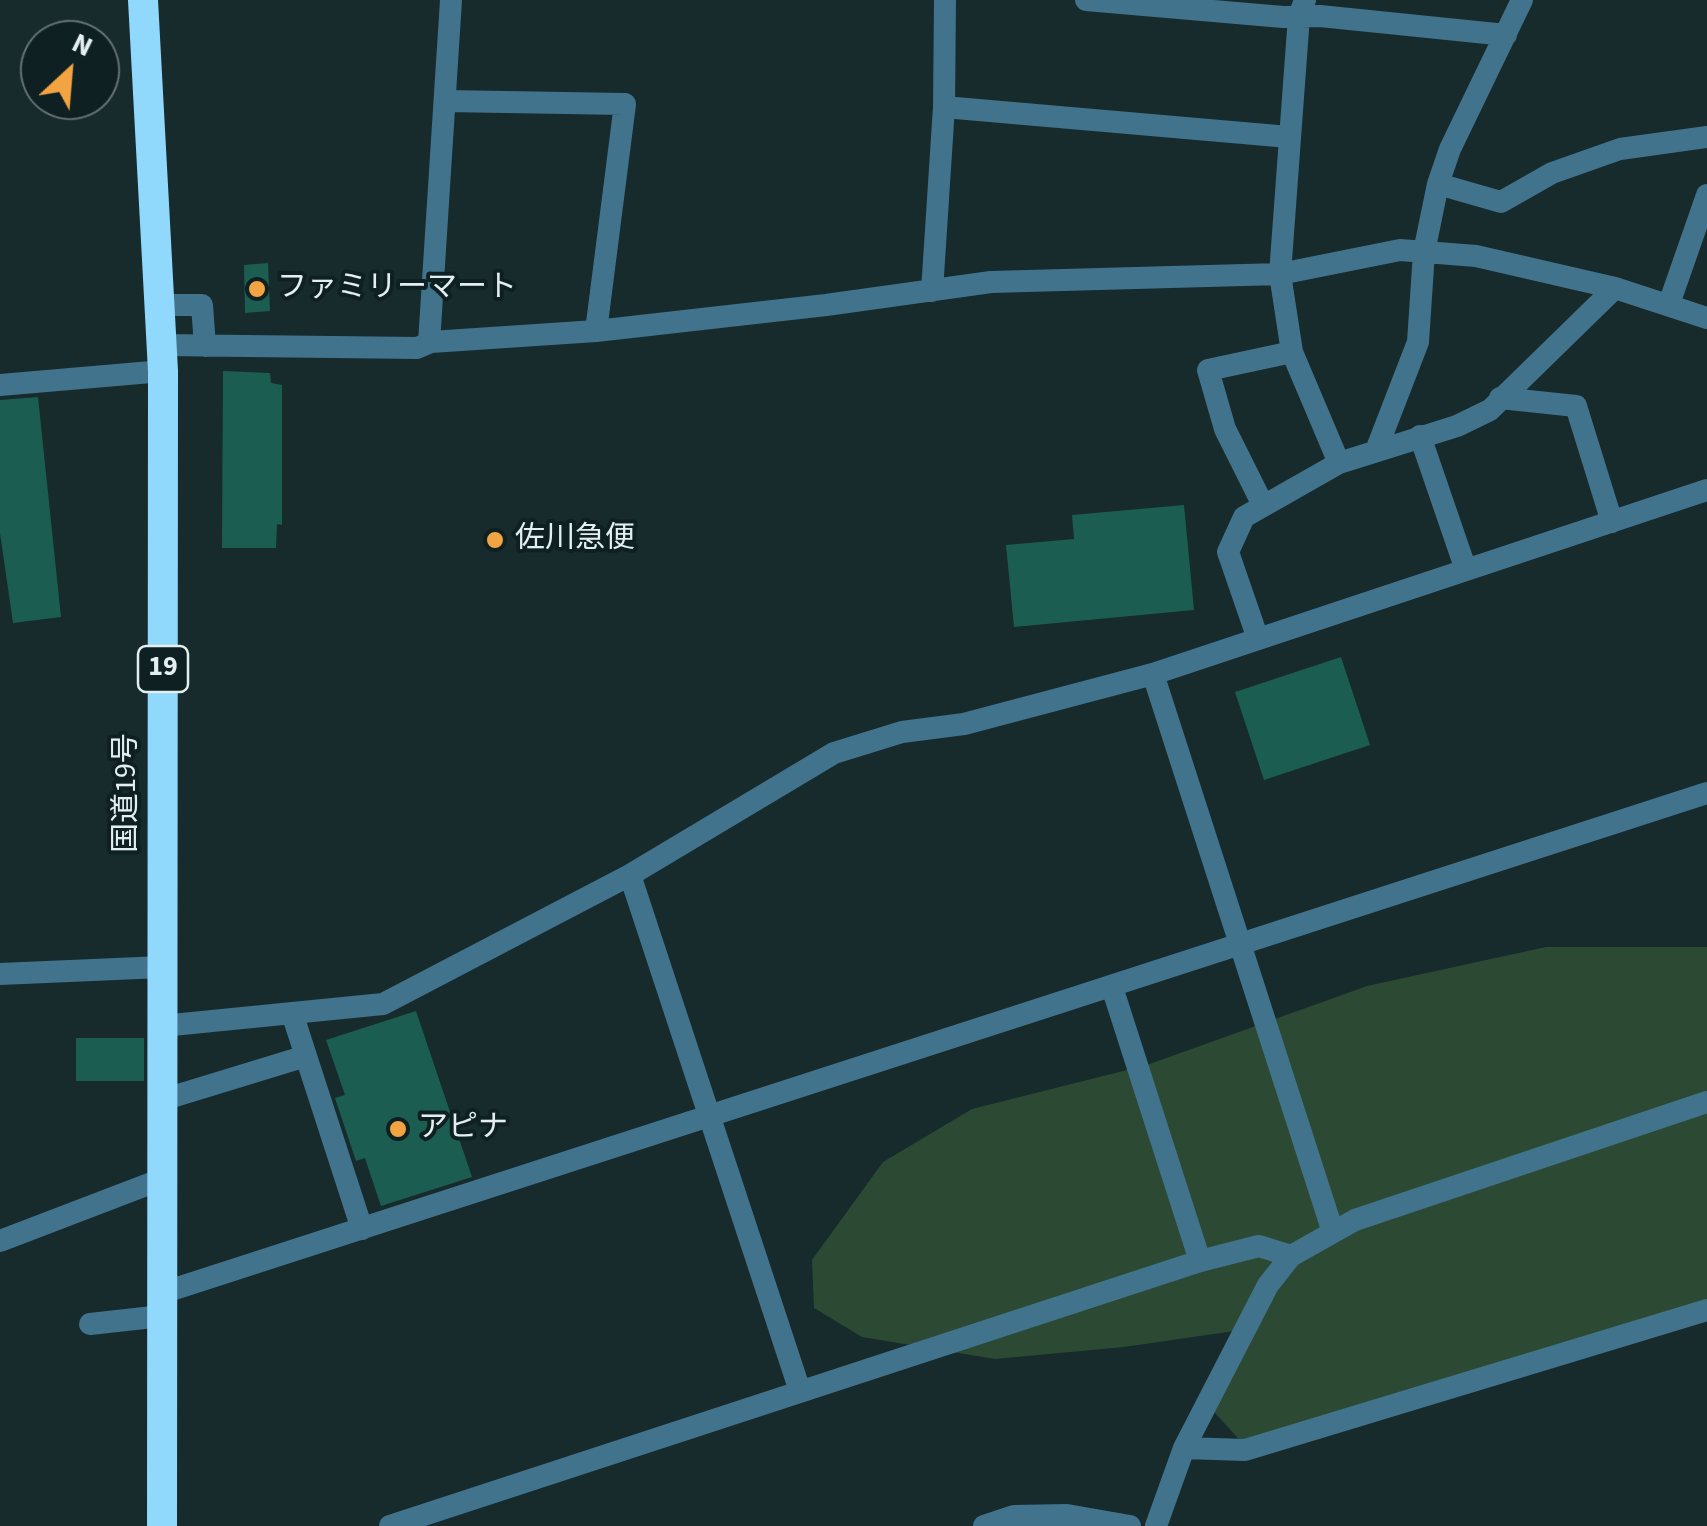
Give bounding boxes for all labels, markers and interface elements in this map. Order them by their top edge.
north arrow [20,20,120,120]
text: N [65,23,99,67]
place label: ファミリーマート [277,271,517,307]
marker: ファミリーマート [246,278,268,300]
place label: 佐川急便 [515,522,635,558]
marker: 佐川急便 [484,529,506,551]
road number: 19 [138,646,188,692]
street label: 国道19号 [110,733,146,853]
place label: アピナ [418,1111,508,1147]
marker: アピナ [387,1118,409,1140]

